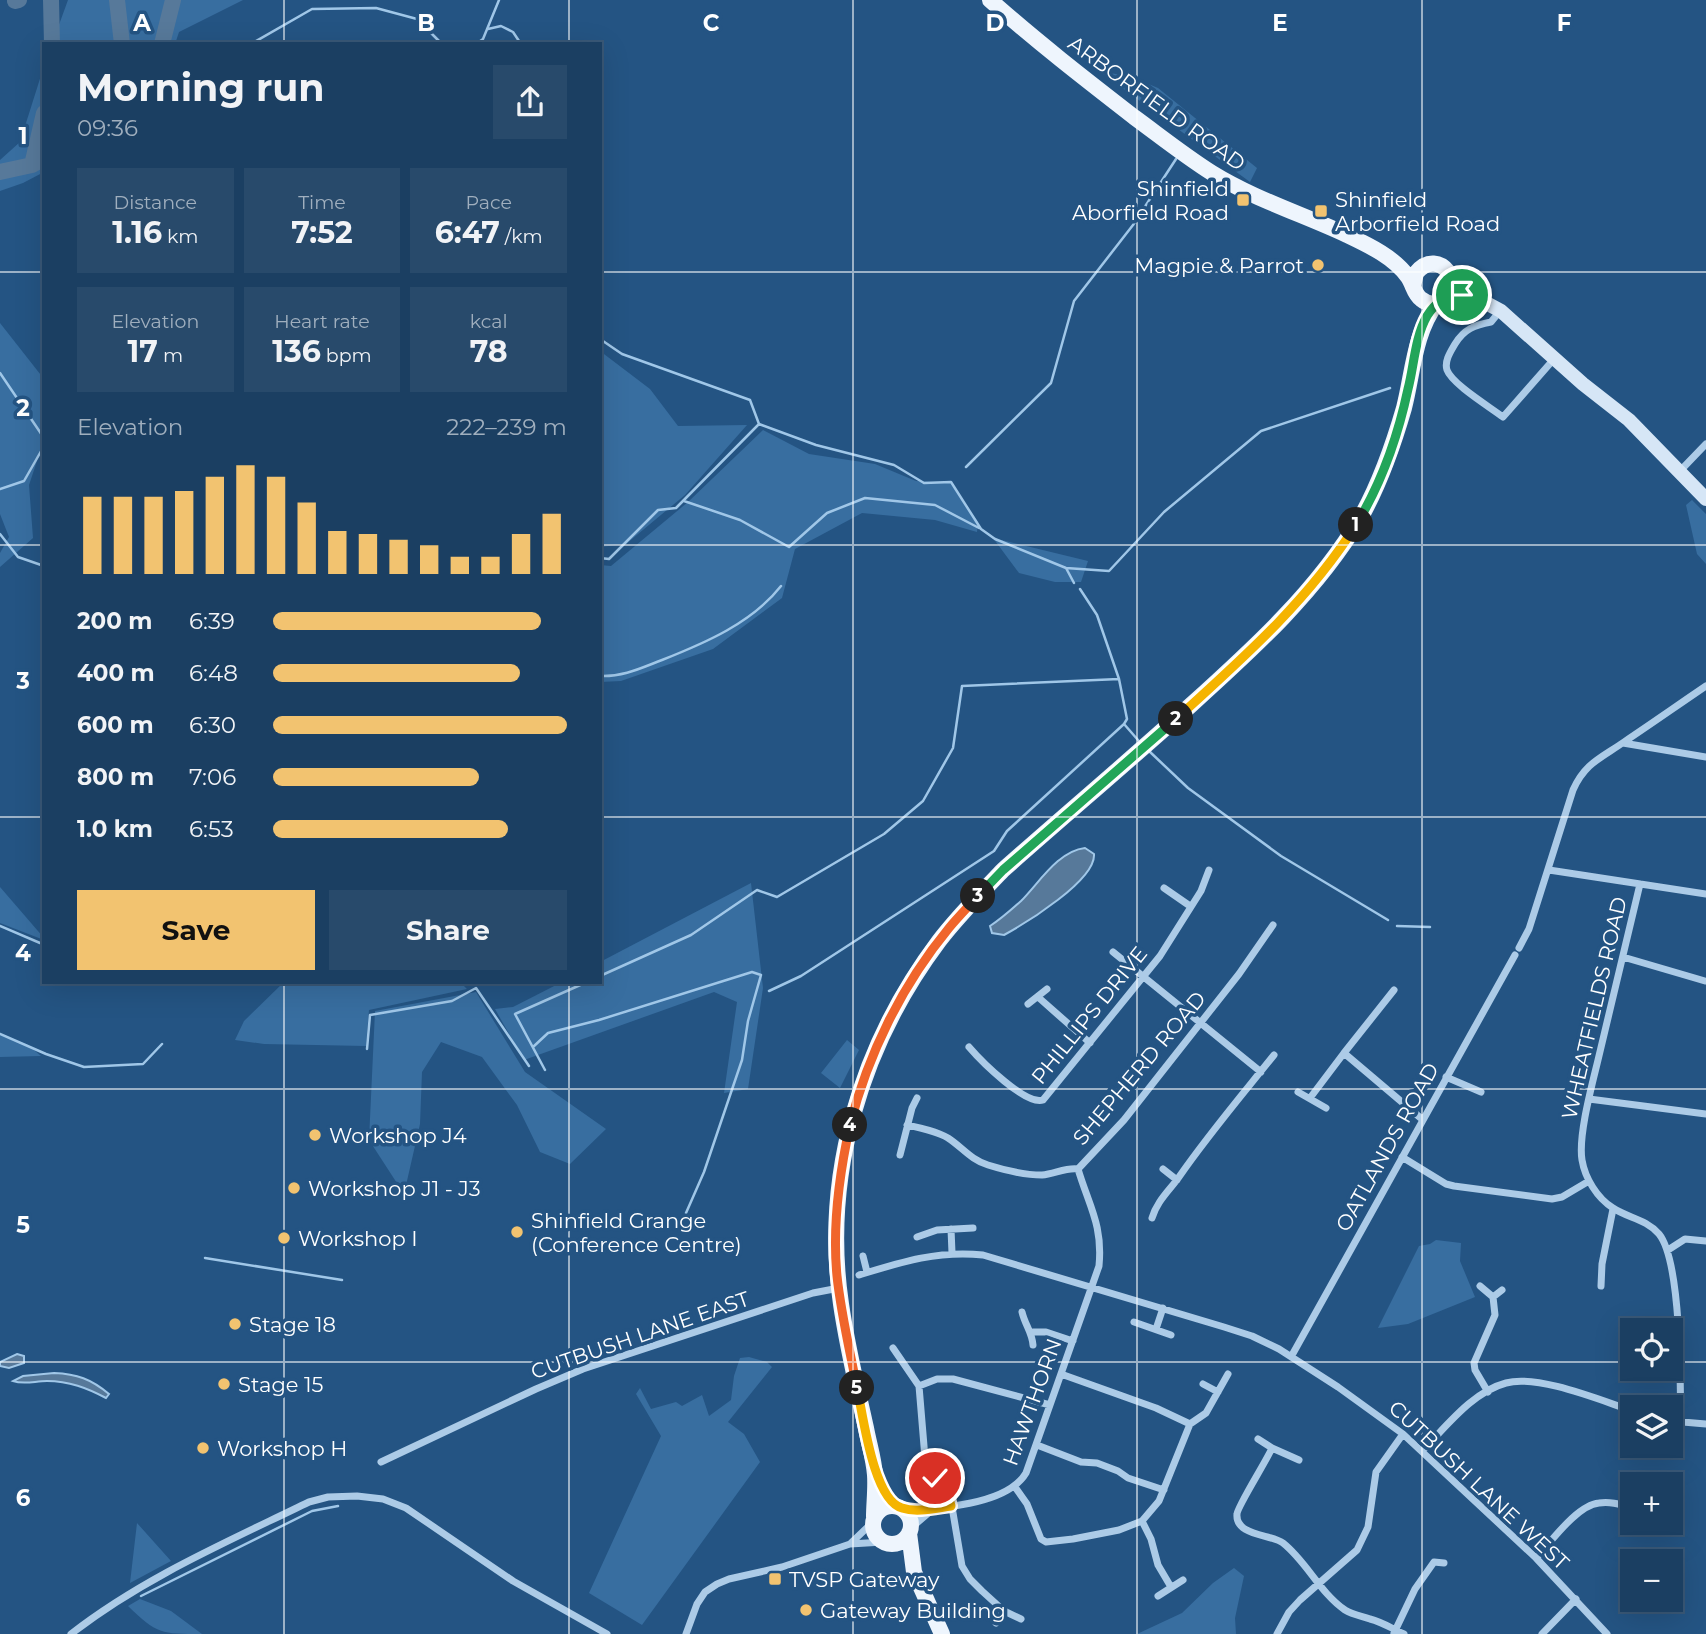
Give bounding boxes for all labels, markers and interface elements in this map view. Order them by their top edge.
text: A [132,9,151,37]
text: B [417,9,435,37]
text: C [703,9,720,37]
text: D [986,9,1005,37]
text: E [1272,9,1288,37]
text: F [1557,9,1572,37]
street label: ARBORFIELD ROAD [1064,30,1250,176]
text: Morning run [77,64,325,111]
button: share [493,65,567,139]
text: 09:36 [77,114,138,142]
text: 1 [18,122,28,150]
place label: Shinfield Aborfield Road [1072,176,1229,225]
place label: Shinfield Arborfield Road [1335,187,1500,236]
text: Distance [114,191,197,214]
text: Time [298,191,346,214]
text: Pace [465,191,512,214]
marker: Shinfield Aborfield Road [1235,192,1251,208]
marker: Shinfield Arborfield Road [1313,203,1329,219]
text: 1.16 [112,214,162,251]
text: 7:52 [291,214,353,251]
text: 6:47 [435,214,500,251]
text: km [162,225,199,248]
text: /km [500,225,543,248]
place label: Magpie & Parrot [1134,253,1304,278]
marker: Magpie & Parrot [1310,257,1326,273]
pin [1432,265,1492,325]
icon: arrive [1443,276,1481,314]
text: Elevation [111,310,199,333]
text: Heart rate [274,310,370,333]
text: kcal [470,310,508,333]
text: 17 [128,333,158,370]
text: 136 [272,333,321,370]
text: 78 [470,333,508,370]
text: m [158,344,183,367]
text: bpm [321,344,372,367]
text: 2 [16,394,30,422]
text: Elevation [77,413,183,441]
text: 222–239 m [446,413,567,441]
pin: 1 [1338,508,1374,542]
text: 1 [1352,513,1359,536]
text: 200 m [77,607,152,635]
text: 6:39 [189,607,235,635]
text: 400 m [77,659,155,687]
text: 6:48 [189,659,238,687]
text: 3 [15,667,30,695]
pin: 2 [1158,702,1194,736]
text: 2 [1170,707,1181,730]
text: 600 m [77,711,154,739]
text: 6:30 [189,711,236,739]
text: 800 m [77,763,154,791]
text: 7:06 [189,763,236,791]
text: 1.0 km [77,815,153,843]
text: 6:53 [189,815,234,843]
pin: 3 [960,878,996,914]
text: 3 [972,884,983,907]
button: Save [77,890,315,970]
button: Share [329,890,567,970]
street label: WHEATFIELDS ROAD [1556,894,1632,1122]
text: 4 [15,939,31,967]
street label: PHILLIPS DRIVE [1026,941,1152,1089]
street label: SHEPHERD ROAD [1067,986,1211,1150]
street label: OATLANDS ROAD [1330,1058,1444,1236]
pin: 4 [832,1108,868,1142]
text: 4 [843,1113,856,1136]
place label: Workshop J4 [329,1123,467,1148]
marker: Workshop J4 [307,1127,323,1143]
place label: Workshop J1 - J3 [308,1176,481,1201]
marker: Workshop J1 - J3 [286,1180,302,1196]
place label: Shinfield Grange (Conference Centre) [531,1208,742,1257]
text: 5 [16,1211,30,1239]
marker: Shinfield Grange (Conference Centre) [509,1224,525,1240]
place label: Workshop I [298,1226,418,1251]
marker: Workshop I [276,1230,292,1246]
street label: CUTBUSH LANE EAST [528,1286,752,1384]
place label: Stage 18 [249,1312,336,1337]
marker: Stage 18 [227,1316,243,1332]
map controls [1620,1318,1683,1612]
button: locate [1620,1318,1683,1381]
street label: HAWTHORN [997,1335,1067,1469]
pin: 5 [840,1370,874,1406]
place label: Stage 15 [238,1372,324,1397]
marker: Stage 15 [216,1376,232,1392]
text: 5 [851,1376,862,1399]
street label: CUTBUSH LANE WEST [1384,1395,1574,1575]
button: layers [1620,1395,1683,1458]
place label: Workshop H [217,1436,347,1461]
marker: Workshop H [195,1440,211,1456]
pin [905,1448,965,1508]
icon: check [916,1459,954,1497]
button: + [1620,1472,1683,1535]
text: 6 [16,1484,31,1512]
button: − [1620,1549,1683,1612]
place label: TVSP Gateway [789,1567,940,1592]
marker: TVSP Gateway [767,1571,783,1587]
place label: Gateway Building [820,1598,1006,1623]
marker: Gateway Building [798,1602,814,1618]

